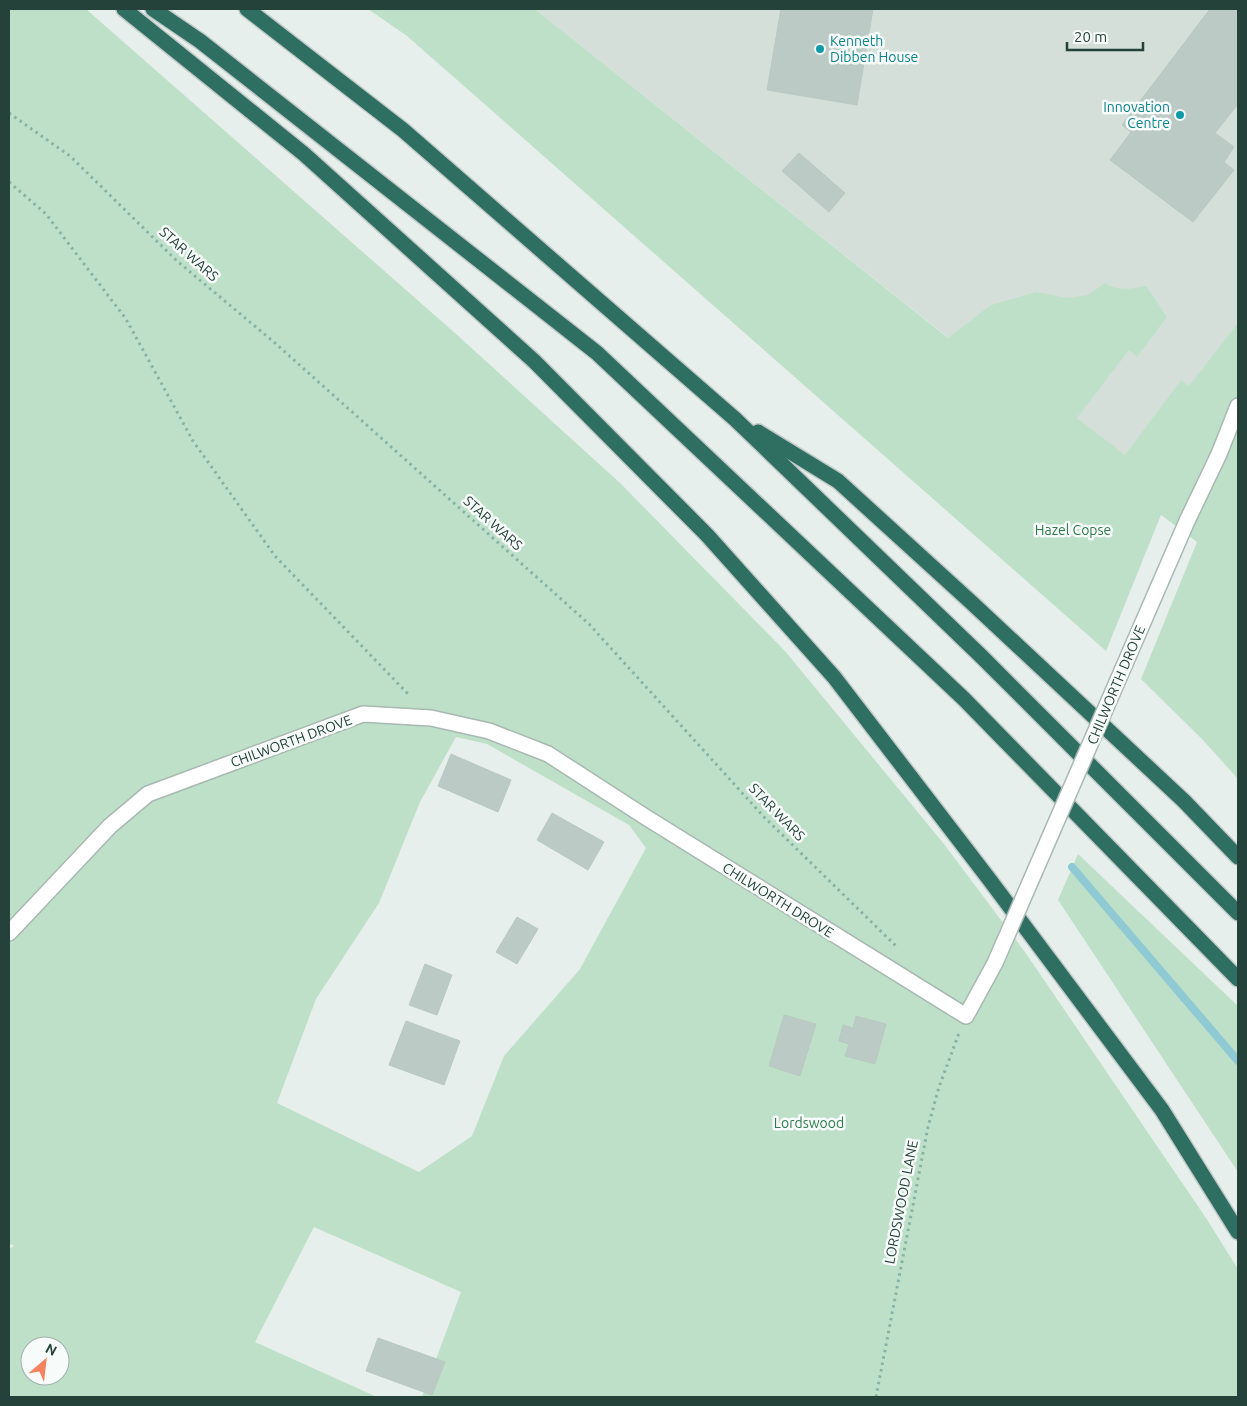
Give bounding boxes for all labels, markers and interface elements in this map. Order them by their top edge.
scale bar [1067,20,1143,52]
text: 20 m [1074,28,1107,45]
place label: Kenneth Dibben House [830,33,918,65]
marker: Kenneth Dibben House [814,43,826,55]
place label: Innovation Centre [1103,99,1170,131]
marker: Innovation Centre [1174,109,1186,121]
street label: STAR WARS [156,224,222,284]
street label: STAR WARS [460,493,526,553]
park label: Hazel Copse [1035,522,1111,538]
street label: CHILWORTH DROVE [1084,623,1148,747]
street label: CHILWORTH DROVE [228,712,354,770]
street label: STAR WARS [746,780,808,844]
street label: CHILWORTH DROVE [720,859,837,941]
park label: Lordswood [774,1115,844,1131]
street label: LORDSWOOD LANE [881,1139,921,1265]
north arrow [20,1336,70,1386]
text: N [43,1340,59,1359]

